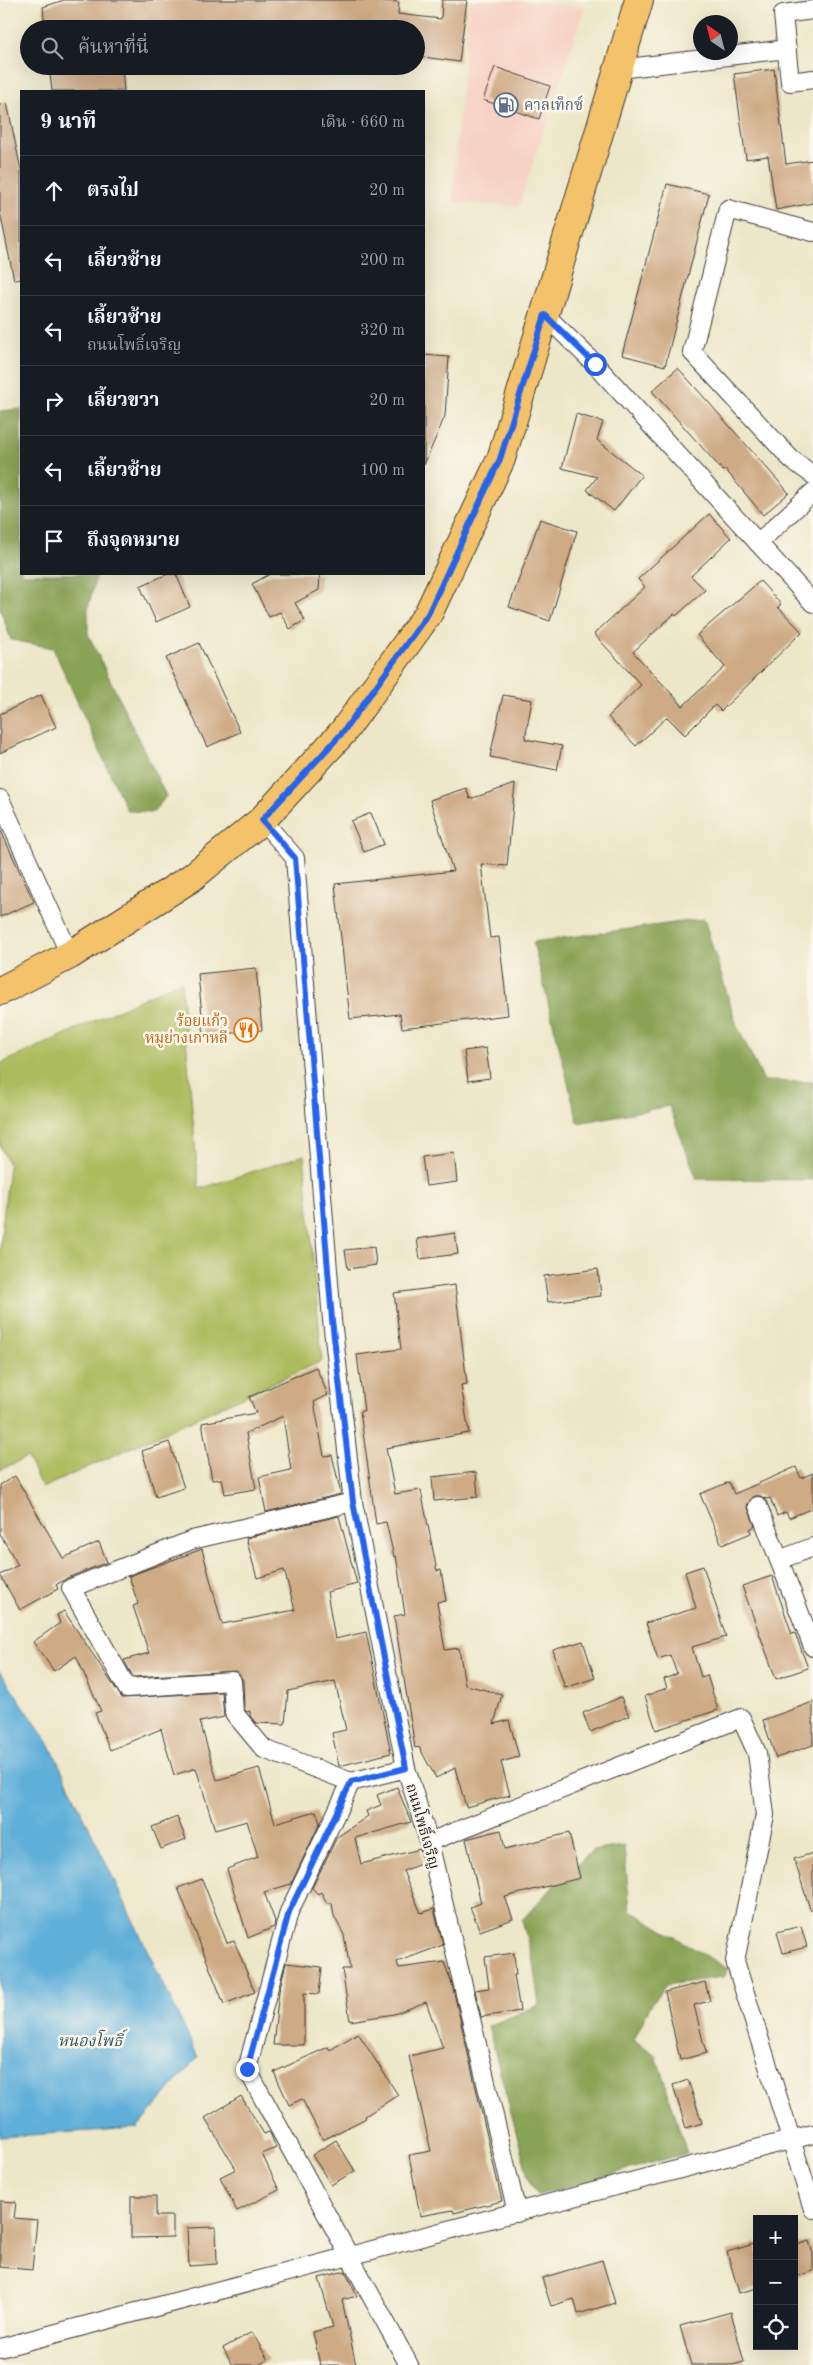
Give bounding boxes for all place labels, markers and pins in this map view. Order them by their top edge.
fuel station icon: คาลเท็กซ์ [493,92,519,118]
place label: คาลเท็กซ์ [524,95,583,114]
place label: ร้อยแก้ว หมูย่างเกาหลี [145,1012,228,1048]
restaurant icon: ร้อยแก้ว หมูย่างเกาหลี [233,1017,259,1043]

